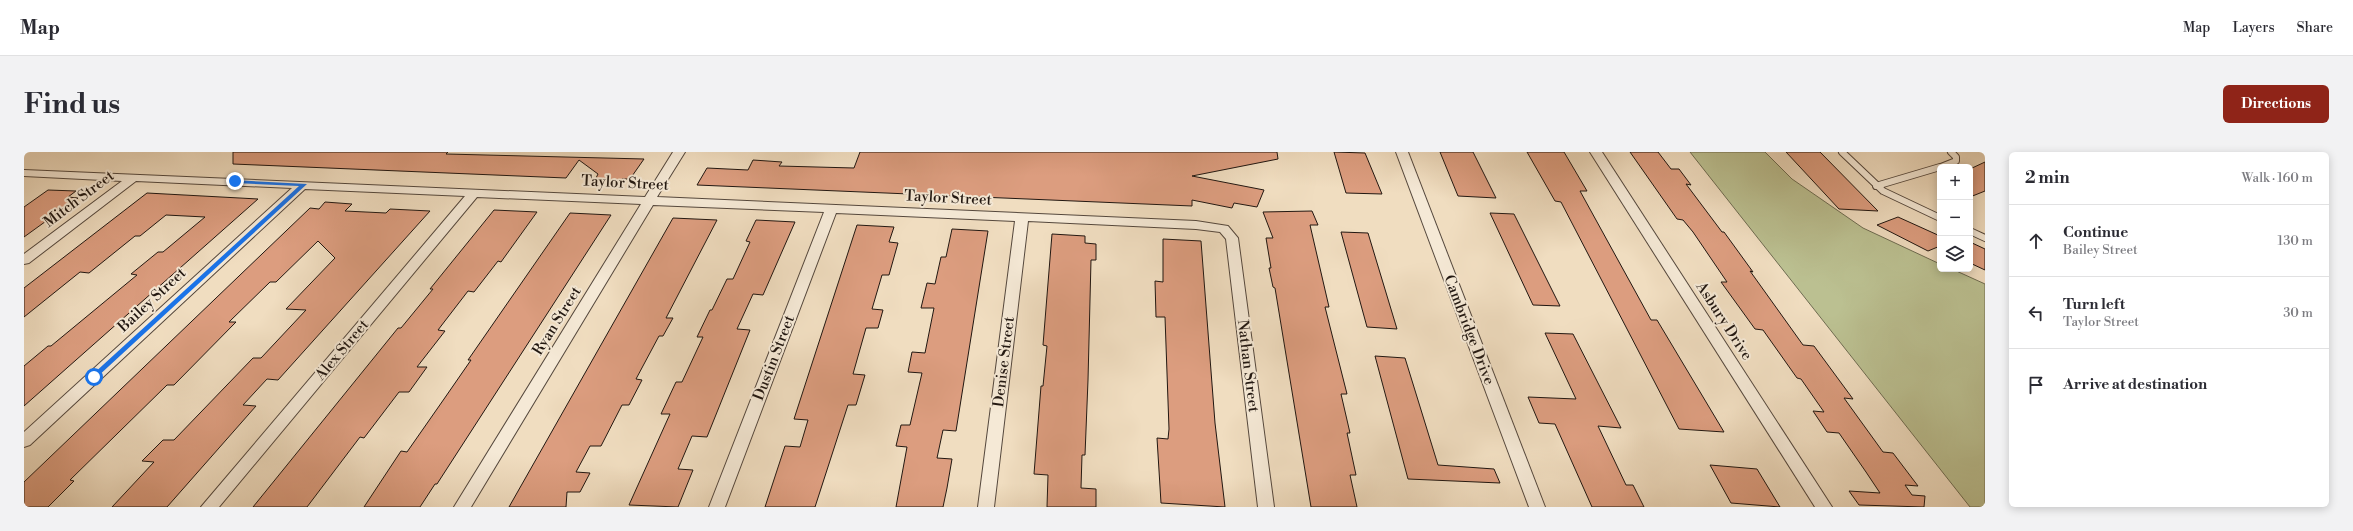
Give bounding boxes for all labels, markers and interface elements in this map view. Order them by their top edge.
text: Map [20,16,60,40]
text: Map [2183,19,2210,37]
text: Layers [2232,19,2275,37]
text: Share [2297,19,2333,37]
button: Directions [2223,85,2329,123]
text: Find us [24,87,120,122]
map controls [1937,164,1973,272]
button: + [1937,164,1973,200]
street label: Mitch Street [40,166,119,232]
text: 2 min [2025,167,2070,189]
text: Walk · 160 m [2242,170,2313,186]
street label: Taylor Street [581,171,670,195]
route end [226,172,244,190]
street label: Taylor Street [904,186,993,210]
button: − [1937,200,1973,236]
text: Continue [2063,223,2128,242]
icon: ahead [2025,230,2047,252]
text: 130 m [2278,233,2313,249]
button: layers [1937,236,1973,272]
text: Bailey Street [2063,242,2138,258]
street label: Bailey Street [113,263,190,337]
street label: Cambridge Drive [1439,272,1499,388]
street label: Asbury Drive [1691,277,1756,364]
street label: Ryan Street [528,282,586,359]
text: Turn left [2063,295,2125,314]
icon: left [2025,302,2047,324]
text: 30 m [2283,305,2313,321]
street label: Dustin Street [749,312,799,403]
text: Taylor Street [2063,314,2139,330]
street label: Alex Street [310,315,373,385]
street label: Denise Street [989,315,1019,408]
street label: Nathan Street [1233,319,1263,414]
route start [85,368,103,386]
icon: arrive [2025,374,2047,396]
text: Arrive at destination [2063,375,2207,394]

